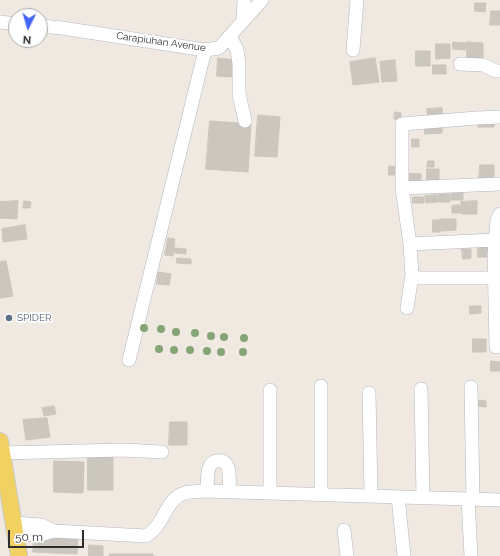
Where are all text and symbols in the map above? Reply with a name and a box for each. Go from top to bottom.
north arrow [8,8,48,48]
street label: Carapiuhan Avenue [115,30,207,54]
text: N [22,33,32,46]
place label: SPIDER [17,312,52,324]
marker: SPIDER [4,313,14,323]
scale bar [10,522,86,548]
text: 50 m [15,530,43,544]

